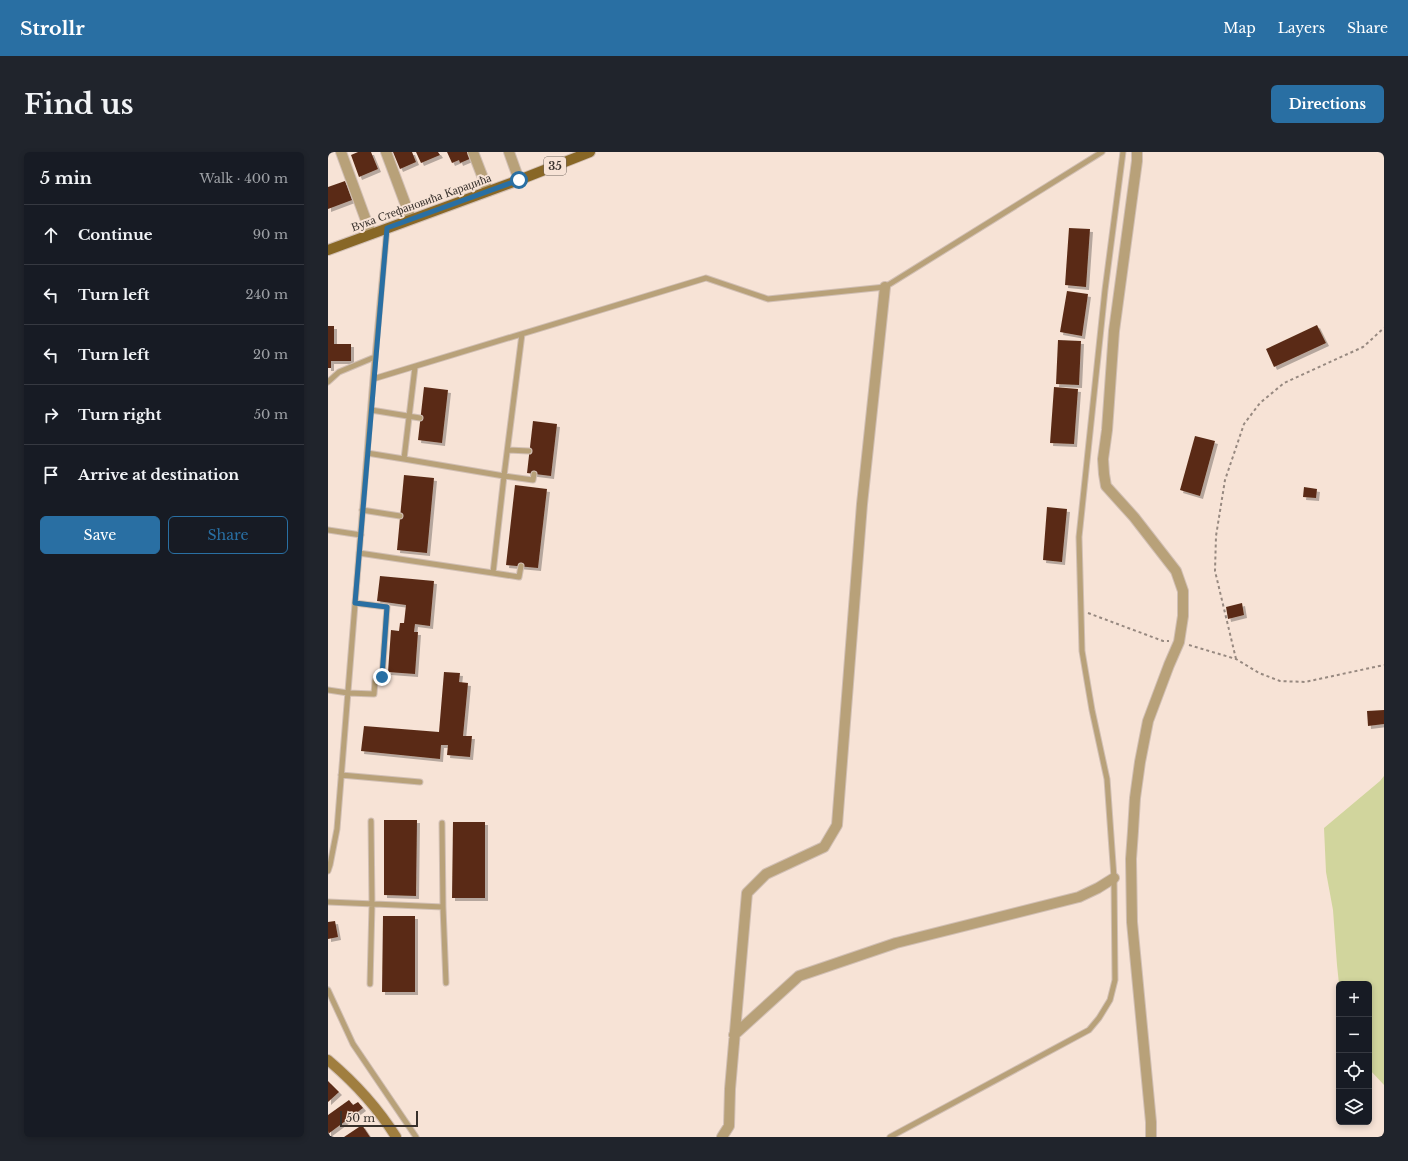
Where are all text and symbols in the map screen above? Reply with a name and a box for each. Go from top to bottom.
text: Strollr [20,17,85,40]
text: Map [1223,19,1256,37]
text: Layers [1278,19,1325,37]
text: Share [1347,19,1388,37]
button: Directions [1271,85,1384,123]
text: Find us [24,87,134,122]
road number: 35 [544,157,566,175]
text: 5 min [40,168,92,189]
street label: Вука Стефановића Караџића [349,169,494,234]
text: Walk · 400 m [200,170,288,187]
route start [510,171,528,189]
icon: ahead [40,224,62,246]
text: Continue [78,225,153,244]
text: 90 m [253,226,288,243]
icon: left [40,284,62,306]
text: Turn left [78,285,149,304]
text: 240 m [245,286,288,303]
icon: left [40,344,62,366]
text: Turn left [78,345,149,364]
text: 20 m [253,346,288,363]
icon: right [40,404,62,426]
text: Turn right [78,405,161,424]
text: 50 m [254,406,288,423]
icon: arrive [40,464,62,486]
text: Arrive at destination [78,465,239,484]
button: Save [40,516,160,554]
button: Share [168,516,288,554]
route end [373,668,391,686]
map controls [1336,981,1372,1125]
button: + [1336,981,1372,1017]
button: − [1336,1017,1372,1053]
button: locate [1336,1053,1372,1089]
button: layers [1336,1089,1372,1125]
scale bar [340,1109,418,1128]
text: 50 m [346,1111,375,1125]

